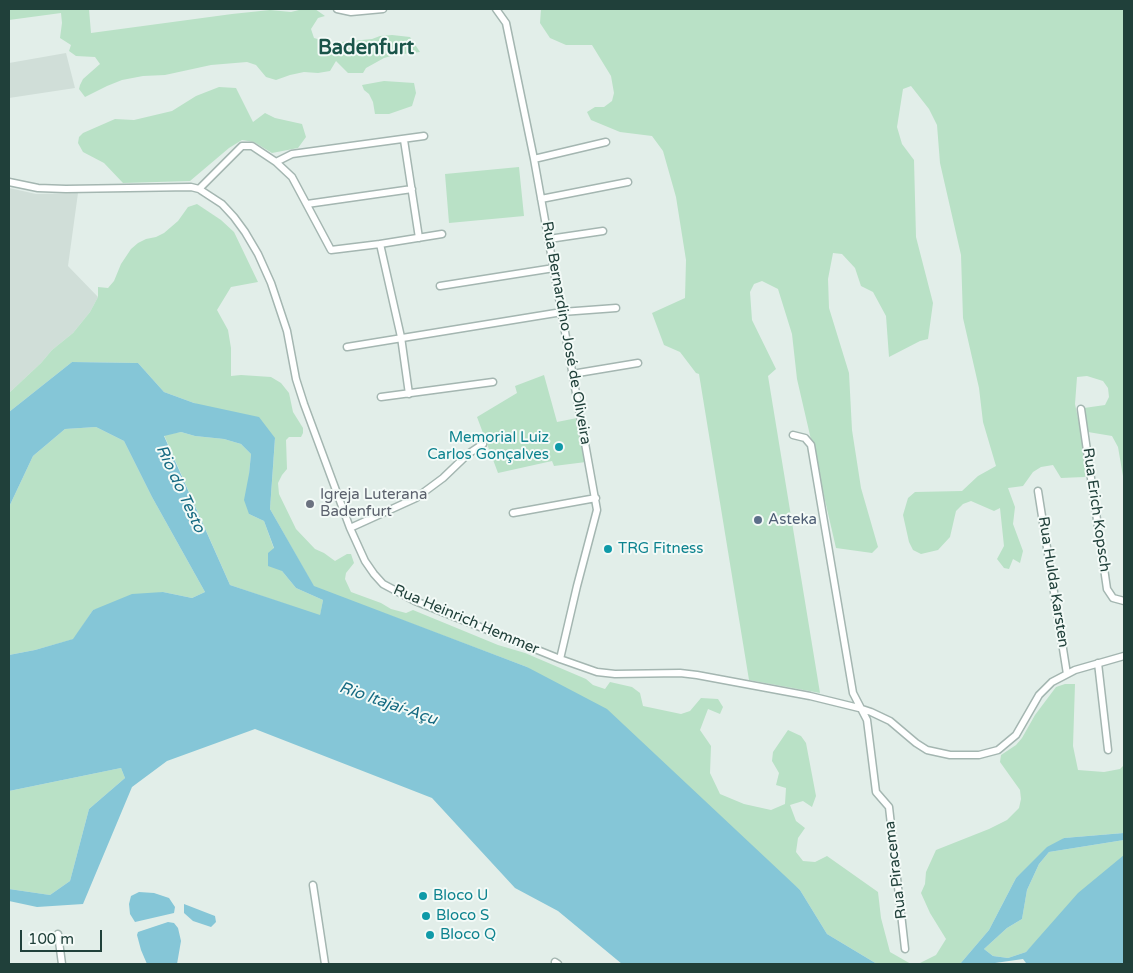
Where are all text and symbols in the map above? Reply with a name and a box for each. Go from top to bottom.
district label: Badenfurt [318,37,414,61]
street label: Rua Bernardino José de Oliveira [537,220,595,446]
place label: Memorial Luiz Carlos Gonçalves [427,429,549,464]
marker: Memorial Luiz Carlos Gonçalves [553,441,565,453]
water label: Rio do Testo [151,442,209,536]
street label: Rua Erich Kopsch [1078,447,1114,573]
place label: Igreja Luterana Badenfurt [320,486,427,521]
marker: Igreja Luterana Badenfurt [304,498,316,510]
place label: Asteka [768,511,817,529]
marker: Asteka [752,514,764,526]
street label: Rua Hulda Karsten [1034,515,1072,649]
place label: TRG Fitness [618,540,704,558]
marker: TRG Fitness [602,543,614,555]
street label: Rua Heinrich Hemmer [390,581,542,659]
water label: Rio Itajaí-Açu [337,678,439,730]
street label: Rua Piracema [881,820,911,920]
place label: Bloco U [433,887,488,905]
marker: Bloco U [417,890,429,902]
place label: Bloco S [436,907,489,925]
marker: Bloco S [420,910,432,922]
scale bar [22,920,105,952]
place label: Bloco Q [440,926,496,944]
marker: Bloco Q [424,929,436,941]
text: 100 m [28,930,74,948]

